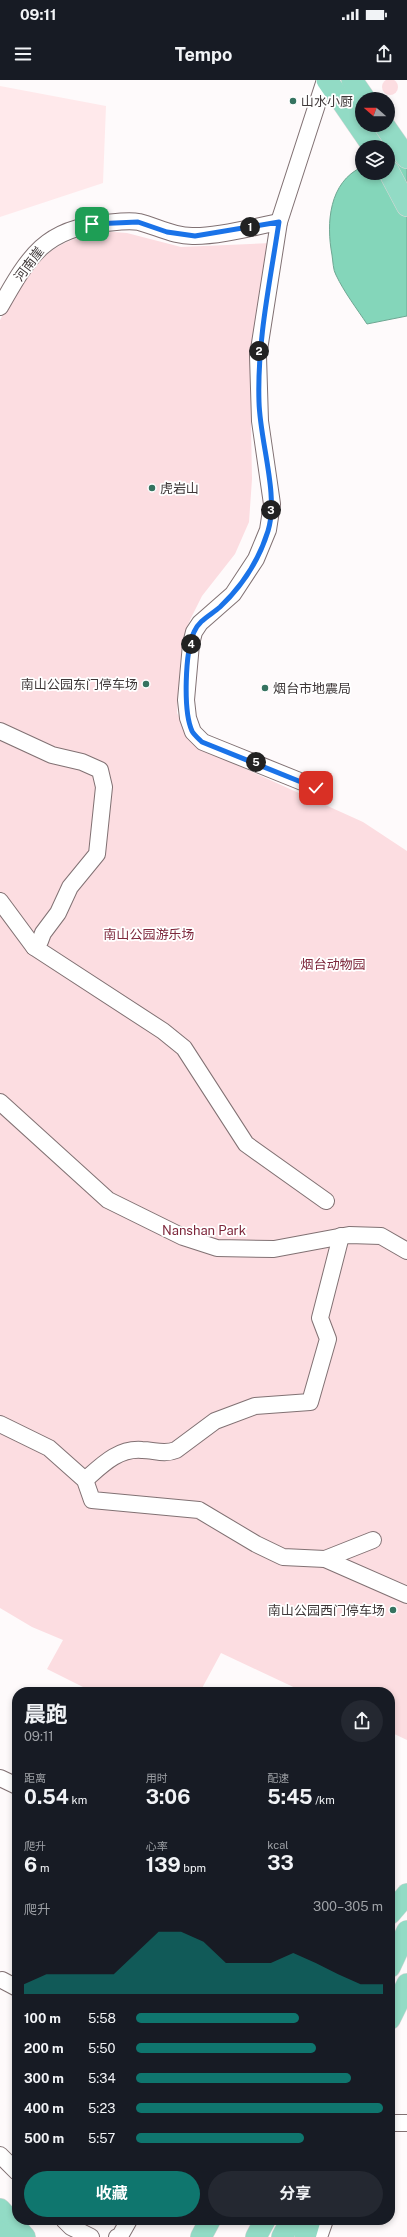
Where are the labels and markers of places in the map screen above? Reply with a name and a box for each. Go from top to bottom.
place label: 山水小厨 [301,94,353,109]
marker: 山水小厨 [288,96,298,106]
pin [75,207,109,241]
pin: 1 [240,217,260,237]
pin: 2 [249,341,269,361]
place label: 虎岩山 [160,481,199,496]
marker: 虎岩山 [147,483,157,493]
pin: 3 [261,500,281,520]
pin: 4 [181,634,201,654]
place label: 南山公园东门停车场 [21,677,138,692]
marker: 南山公园东门停车场 [141,679,151,689]
place label: 烟台市地震局 [273,681,351,696]
marker: 烟台市地震局 [260,683,270,693]
pin: 5 [246,752,266,772]
pin [299,771,333,805]
place label: 南山公园西门停车场 [268,1603,385,1618]
marker: 南山公园西门停车场 [388,1605,398,1615]

